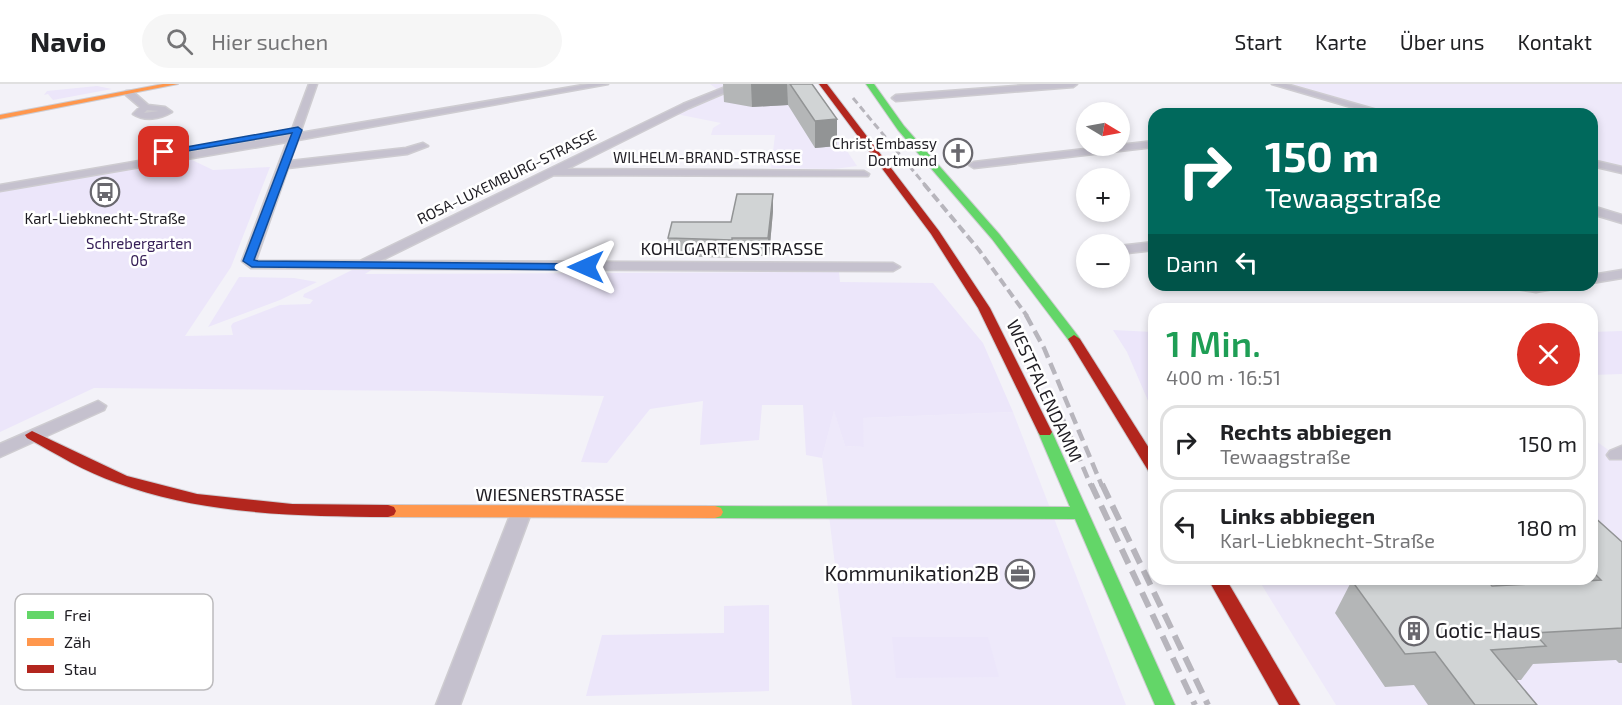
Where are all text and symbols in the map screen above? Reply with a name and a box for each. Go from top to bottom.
search box [142,14,562,68]
text: Navio [30,24,106,58]
icon: search [163,25,196,58]
text: Hier suchen [211,28,328,54]
text: Start [1235,29,1282,54]
text: Karte [1315,29,1367,54]
text: Über uns [1400,29,1485,54]
text: Kontakt [1518,29,1592,54]
north arrow [1076,102,1130,156]
map controls [1076,102,1130,288]
street label: ROSA-LUXEMBURG-STRASSE [414,125,599,227]
pin [138,126,189,177]
text: 150 m [1265,130,1379,180]
icon: right [1166,132,1244,210]
place label: Christ Embassy Dortmund [832,134,937,169]
icon: arrive [147,135,180,168]
church icon: Christ Embassy Dortmund [942,137,974,169]
street label: WILHELM-BRAND-STRASSE [613,148,801,166]
button: + [1076,168,1130,222]
bus stop icon: Karl-Liebknecht-Straße [89,176,121,208]
text: Tewaagstraße [1265,181,1441,213]
place label: Karl-Liebknecht-Straße [24,209,186,227]
park label: Schrebergarten 06 [86,234,192,269]
button: − [1076,234,1130,288]
position arrow [554,235,618,299]
street label: KOHLGARTENSTRASSE [640,237,824,259]
icon: left [1230,246,1263,279]
text: Dann [1166,250,1218,276]
street label: WESTFALENDAMM [1002,316,1087,465]
text: 1 Min. [1166,321,1261,364]
button: close [1517,323,1580,386]
text: 400 m · 16:51 [1166,365,1281,389]
text: Rechts abbiegen [1220,418,1392,444]
icon: right [1169,426,1202,459]
text: 150 m [1519,430,1577,456]
text: Tewaagstraße [1220,444,1351,468]
street label: WIESNERSTRASSE [475,483,625,505]
text: Links abbiegen [1220,502,1375,528]
icon: left [1169,510,1202,543]
text: 180 m [1517,514,1577,540]
text: Karl-Liebknecht-Straße [1220,528,1435,552]
office icon: Kommunikation2B [1004,558,1036,590]
place label: Kommunikation2B [824,560,999,585]
legend [15,594,213,690]
text: Frei [64,605,91,624]
building icon: Gotic-Haus [1398,615,1430,647]
place label: Gotic-Haus [1435,617,1541,642]
text: Zäh [64,632,91,651]
text: Stau [64,659,97,678]

